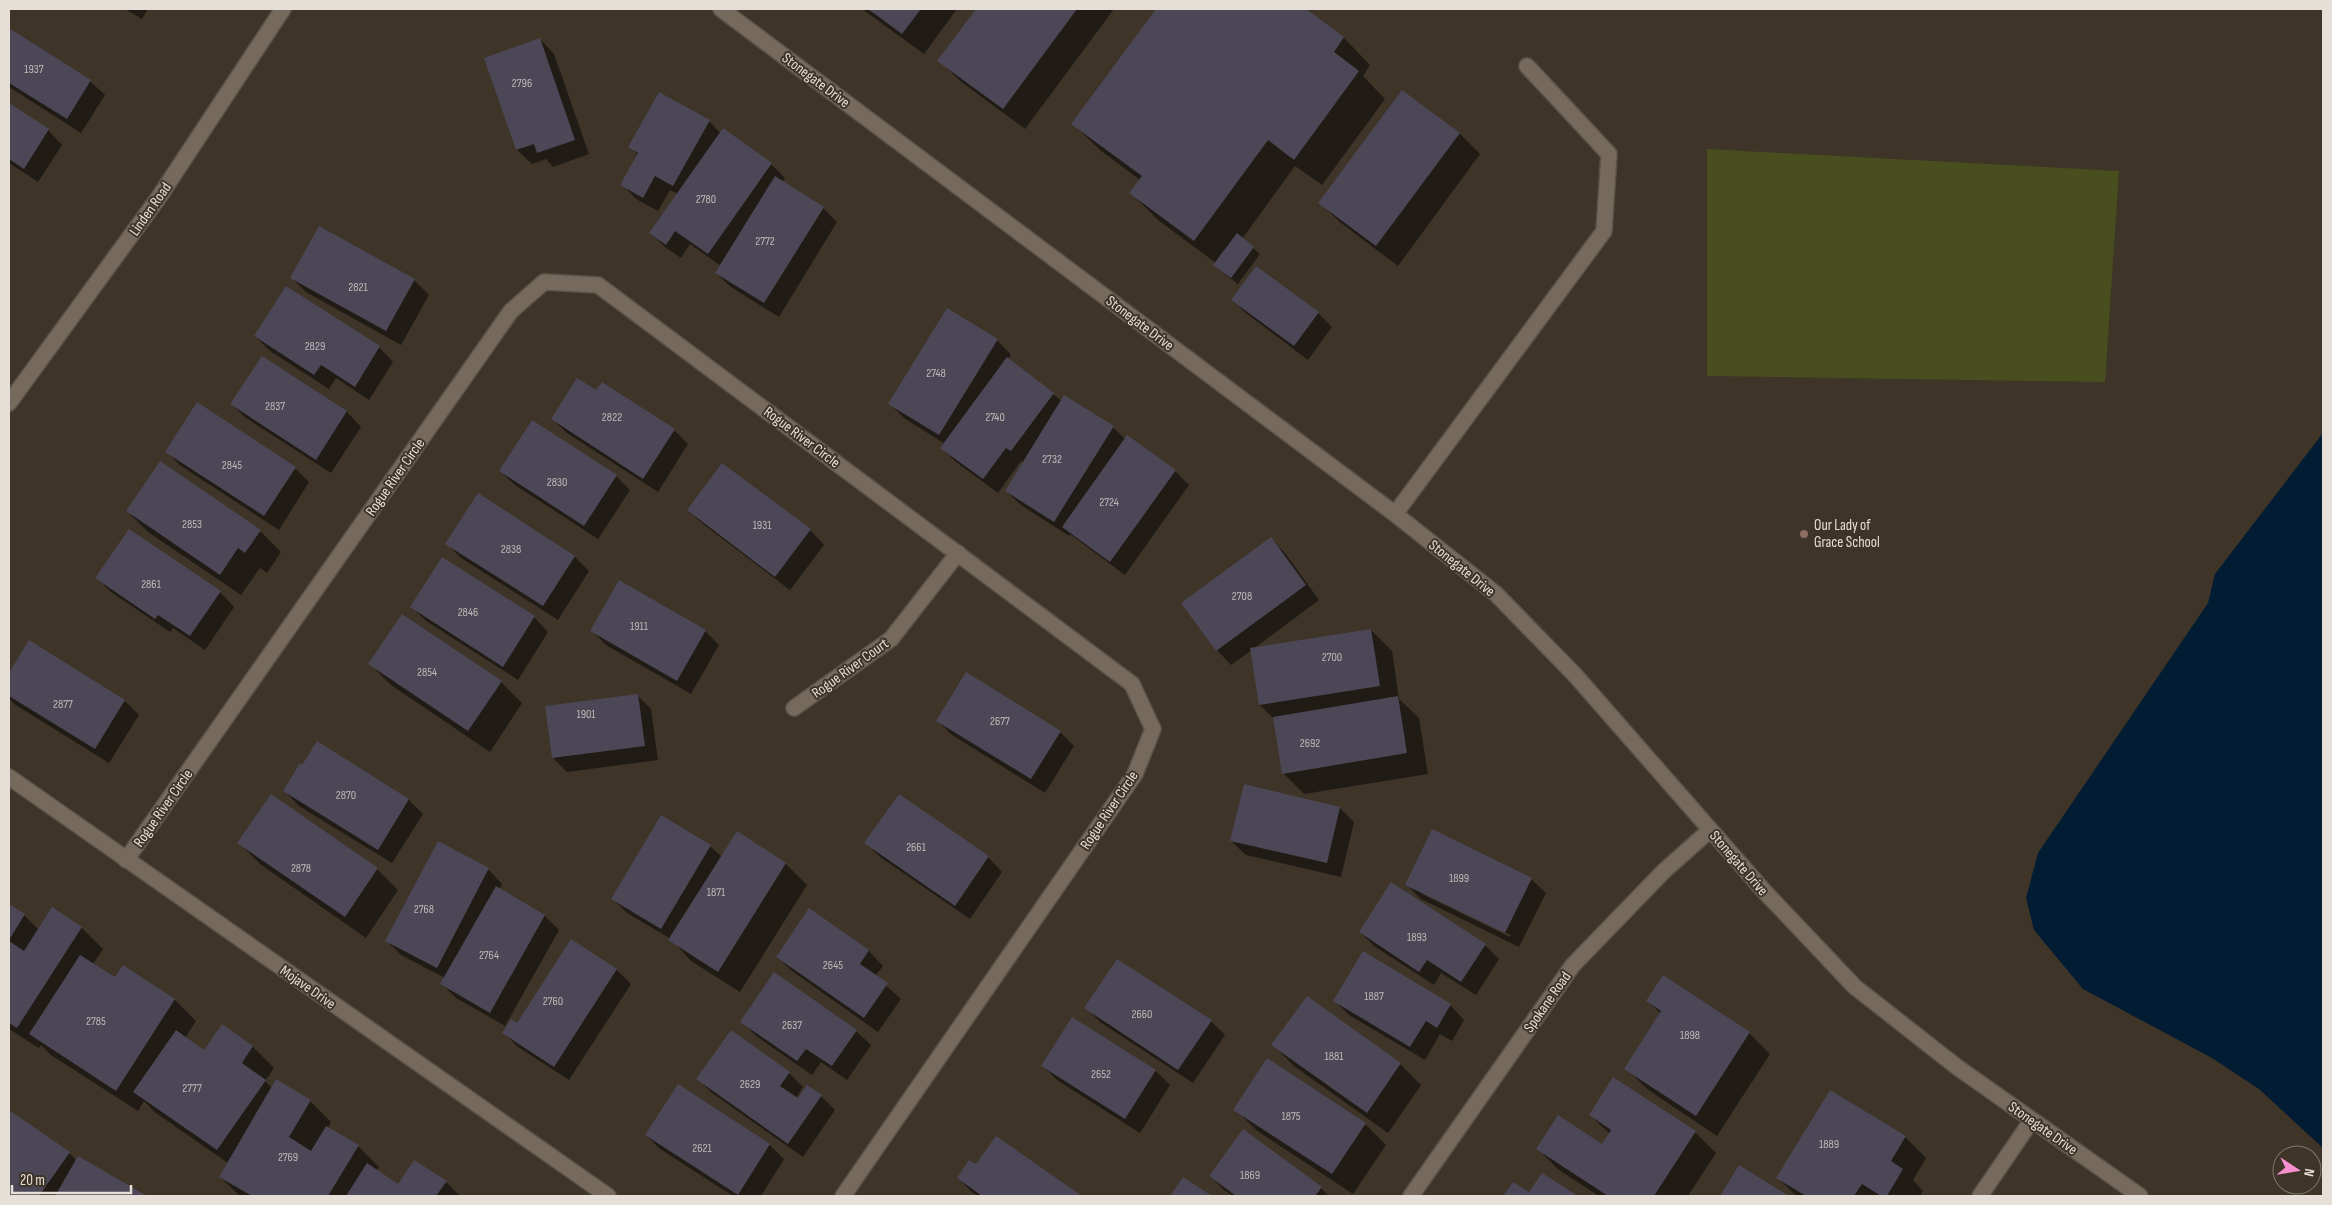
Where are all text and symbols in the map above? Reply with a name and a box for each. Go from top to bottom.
street label: Stonegate Drive [778,49,853,112]
house number: 1937 [24,62,44,77]
house number: 2796 [512,76,532,91]
street label: Linden Road [125,179,176,240]
house number: 2780 [696,192,716,207]
house number: 2772 [755,234,775,249]
house number: 2821 [348,280,369,295]
street label: Stonegate Drive [1102,292,1177,355]
house number: 2829 [305,339,325,354]
house number: 2748 [926,366,946,381]
house number: 2837 [265,399,285,414]
street label: Rogue River Circle [760,403,844,472]
house number: 2822 [602,410,622,425]
house number: 2740 [985,410,1005,425]
street label: Rogue River Circle [362,435,429,520]
house number: 2732 [1042,452,1062,467]
house number: 2845 [222,458,242,473]
house number: 2830 [547,475,567,490]
house number: 2724 [1099,495,1119,510]
place label: Our Lady of Grace School [1814,516,1880,552]
house number: 2853 [182,517,202,532]
house number: 1931 [753,518,772,533]
marker: Our Lady of Grace School [1798,528,1810,540]
street label: Stonegate Drive [1425,536,1499,601]
house number: 2838 [501,542,521,557]
house number: 2861 [141,577,162,592]
house number: 2708 [1232,589,1252,604]
house number: 2846 [458,605,478,620]
house number: 1911 [630,619,649,634]
street label: Rogue River Court [808,634,893,703]
house number: 2700 [1322,650,1342,665]
house number: 2854 [417,665,437,680]
house number: 2877 [53,697,73,712]
house number: 1901 [576,707,596,722]
house number: 2677 [990,714,1010,729]
house number: 2692 [1300,736,1320,751]
street label: Rogue River Circle [130,766,197,851]
street label: Rogue River Circle [1076,767,1143,853]
house number: 2870 [336,788,356,803]
street label: Stonegate Drive [1705,827,1772,900]
house number: 2661 [906,840,927,855]
house number: 2878 [291,861,311,876]
house number: 1899 [1449,871,1469,886]
house number: 1871 [707,885,726,900]
house number: 2768 [414,902,434,917]
house number: 1893 [1407,930,1427,945]
house number: 2764 [479,948,499,963]
house number: 2645 [823,958,843,973]
street label: Mojave Drive [276,961,339,1013]
street label: Spokane Road [1519,968,1575,1036]
house number: 1887 [1364,989,1384,1004]
house number: 2760 [543,994,563,1009]
house number: 2660 [1132,1007,1152,1022]
house number: 2785 [86,1014,106,1029]
house number: 2637 [782,1018,802,1033]
house number: 1898 [1680,1028,1700,1043]
house number: 1881 [1325,1049,1344,1064]
house number: 2652 [1091,1067,1111,1082]
house number: 2629 [740,1077,760,1092]
house number: 2777 [182,1081,202,1096]
street label: Stonegate Drive [2004,1098,2081,1159]
house number: 1875 [1281,1109,1301,1124]
house number: 1889 [1819,1137,1839,1152]
house number: 2621 [692,1141,713,1156]
north arrow [2272,1145,2322,1195]
house number: 2769 [278,1150,298,1165]
scale bar [12,1162,131,1194]
text: N [2300,1167,2318,1178]
house number: 1869 [1240,1168,1260,1183]
text: 20 m [20,1171,45,1190]

